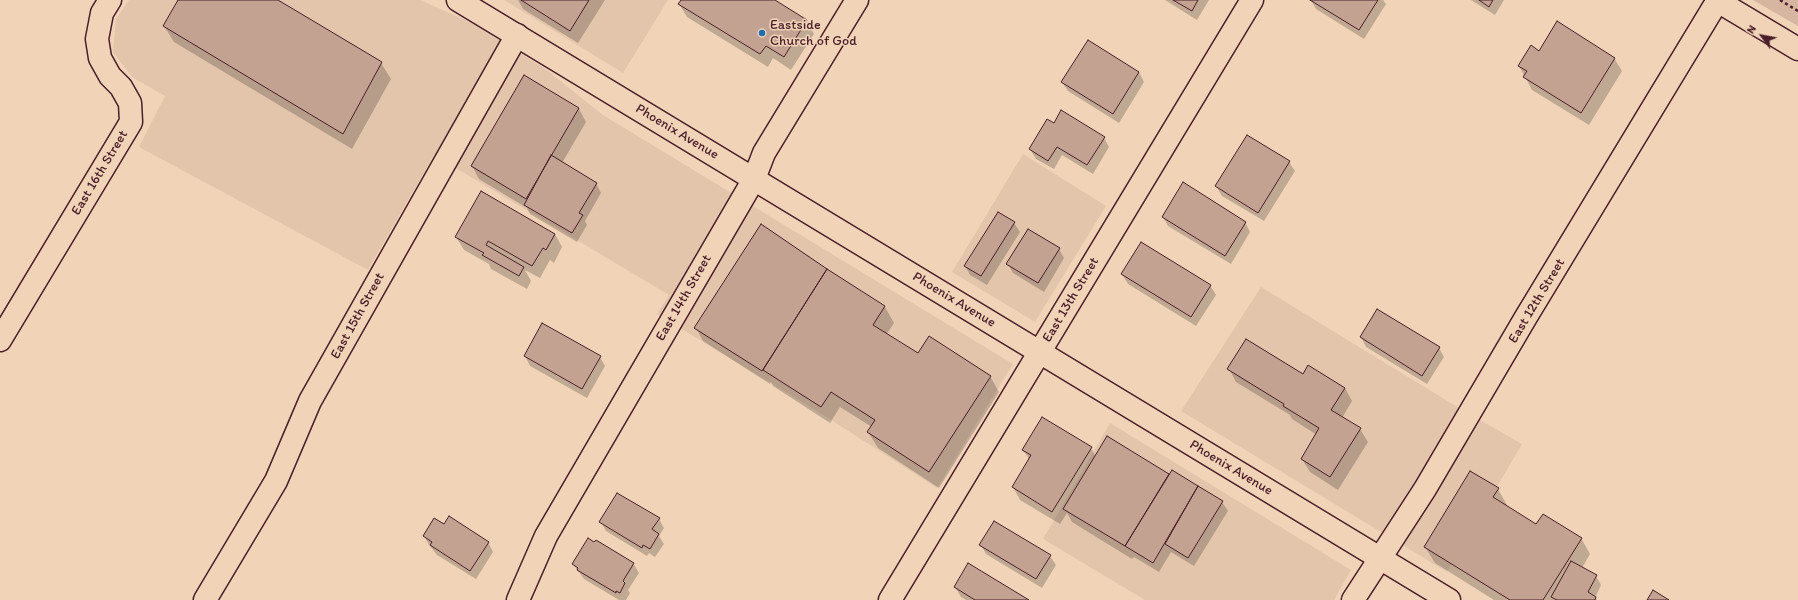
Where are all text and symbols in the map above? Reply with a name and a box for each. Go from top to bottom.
north arrow [1742,16,1782,56]
place label: Eastside Church of God [770,17,857,50]
text: N [1744,23,1759,36]
marker: Eastside Church of God [757,28,767,38]
street label: Phoenix Avenue [632,101,722,163]
street label: East 16th Street [68,127,132,219]
street label: East 14th Street [652,252,716,344]
street label: East 13th Street [1039,254,1103,346]
street label: East 12th Street [1505,256,1569,346]
street label: Phoenix Avenue [909,269,999,331]
street label: East 15th Street [327,270,389,362]
street label: Phoenix Avenue [1186,437,1276,499]

